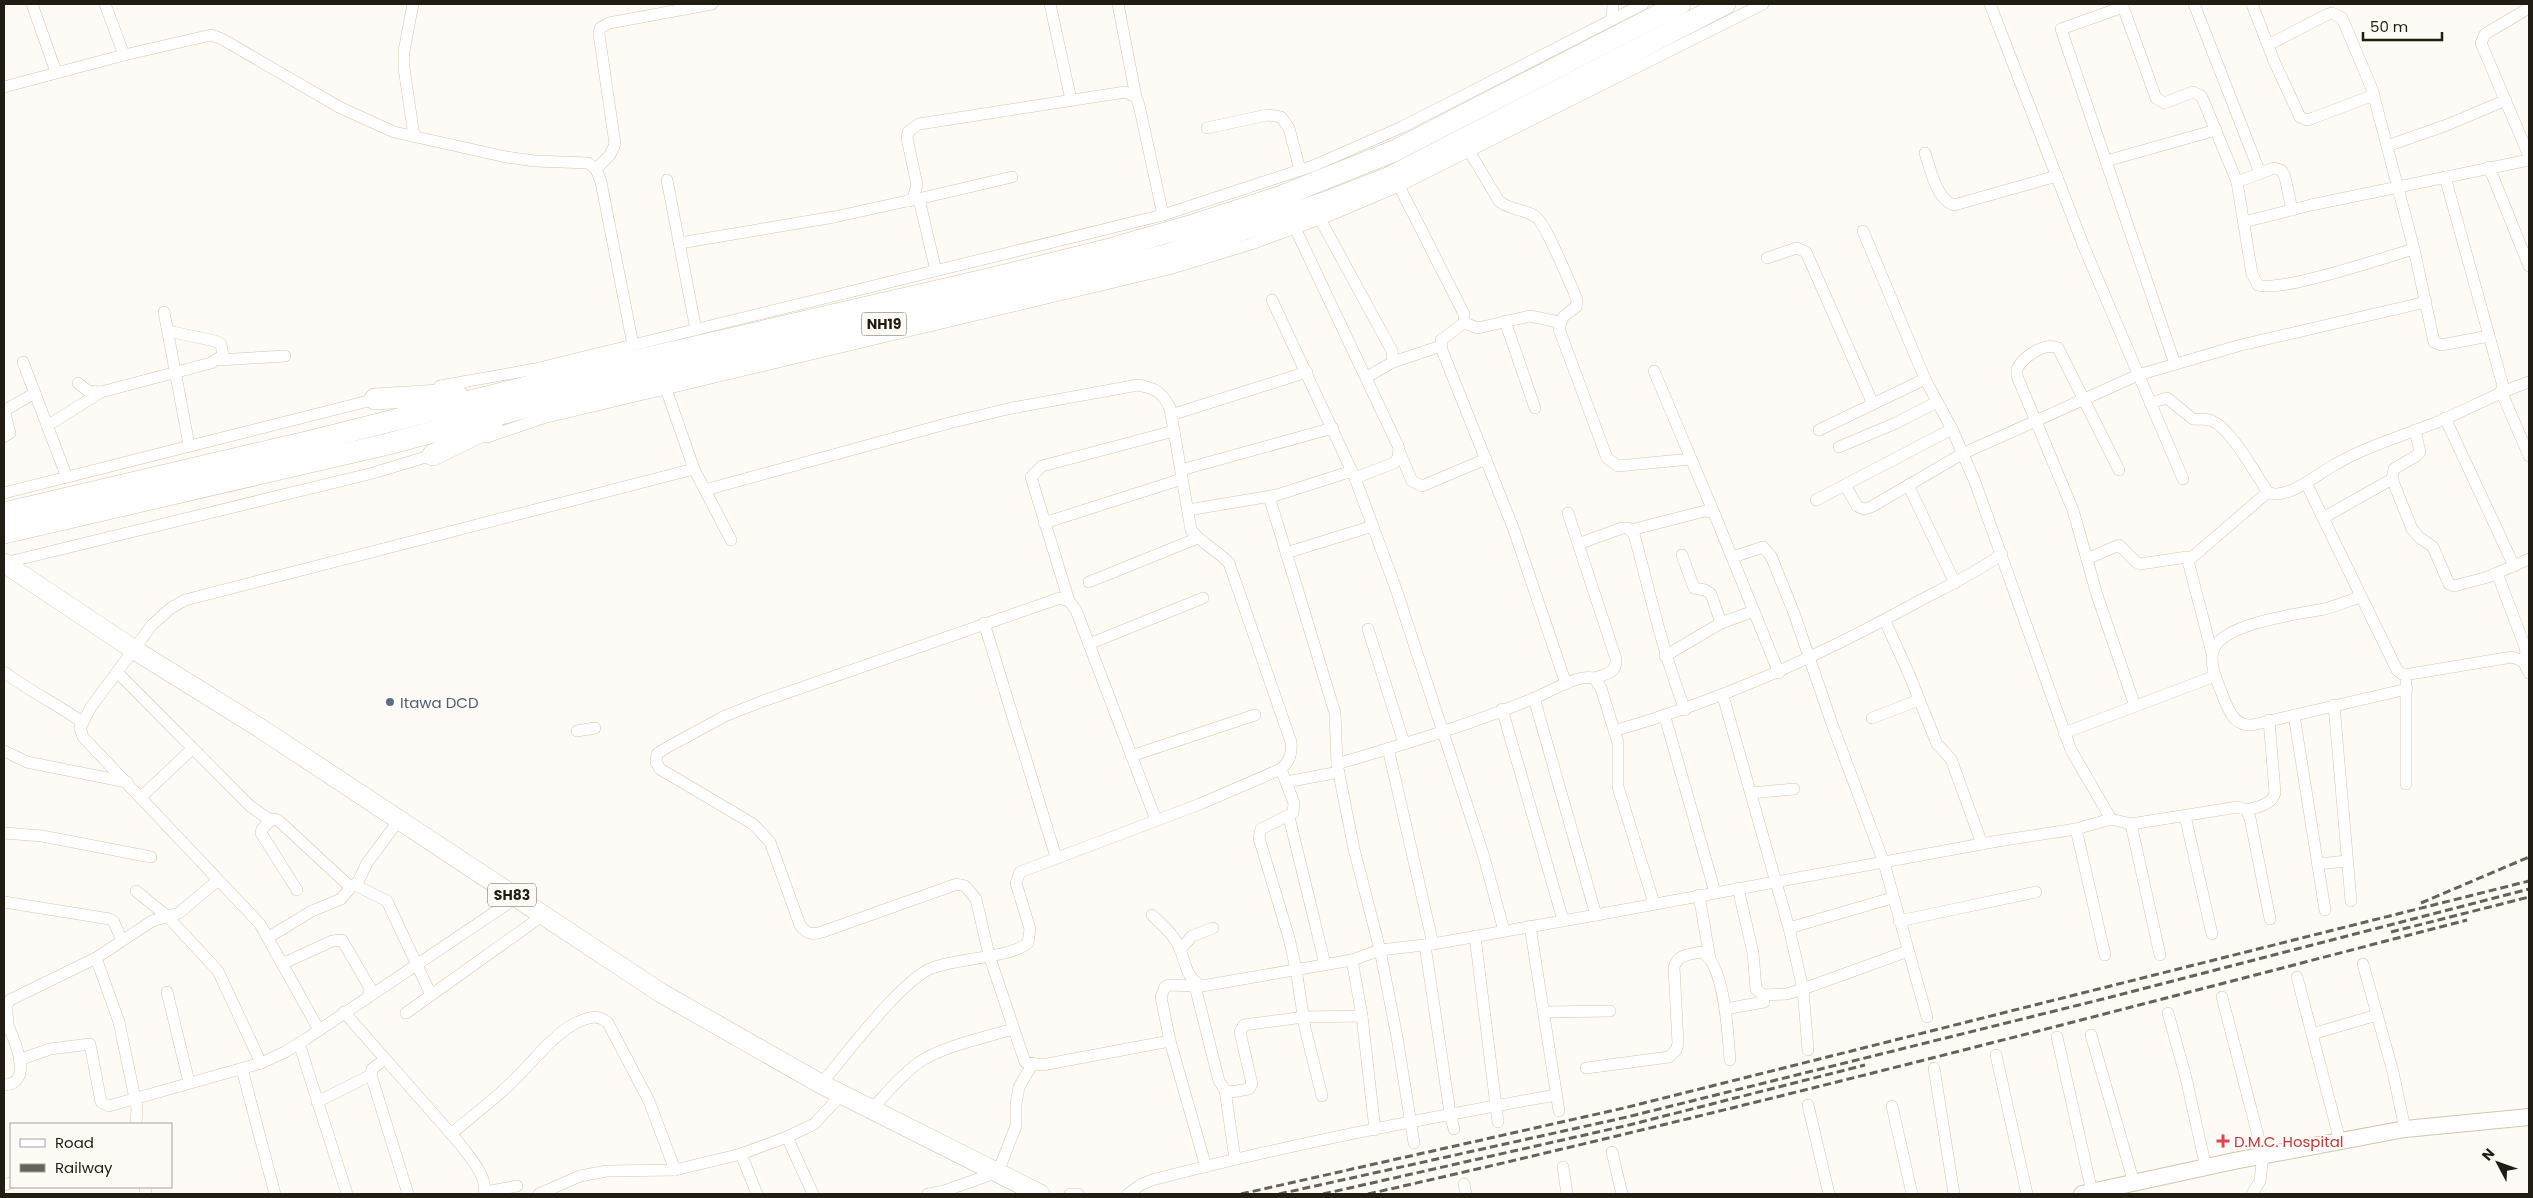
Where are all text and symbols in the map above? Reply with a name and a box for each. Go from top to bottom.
scale bar [2363,10,2442,42]
text: 50 m [2370,16,2408,37]
road number: NH19 [862,312,906,336]
place label: Itawa DCD [400,692,479,713]
marker: Itawa DCD [384,696,396,708]
road number: SH83 [488,884,536,906]
legend [10,1123,172,1188]
place label: D.M.C. Hospital [2234,1131,2344,1152]
text: Road [55,1132,94,1153]
marker: D.M.C. Hospital [2216,1134,2230,1148]
north arrow [2473,1138,2523,1188]
text: N [2477,1144,2499,1165]
text: Railway [55,1157,113,1178]

